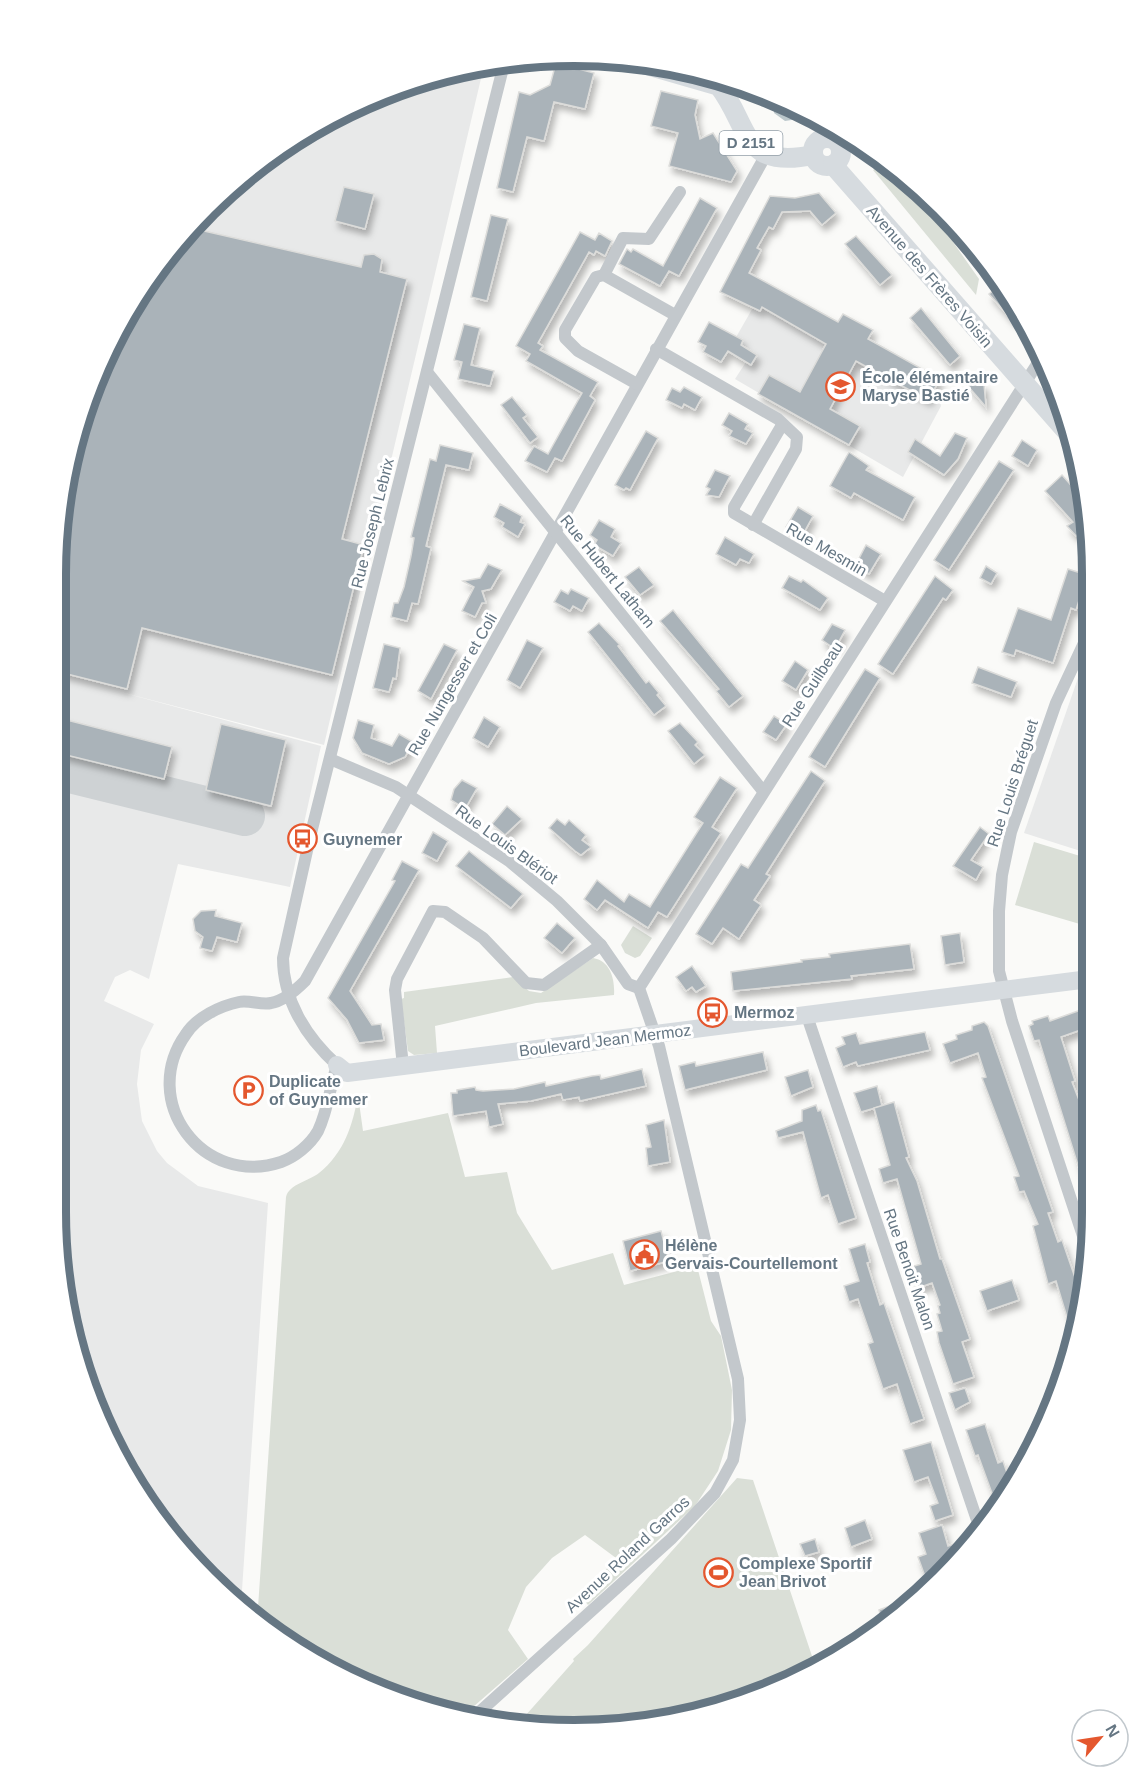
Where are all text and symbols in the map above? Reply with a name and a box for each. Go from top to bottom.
road number: D 2151 [720,131,783,155]
street label: Avenue des Frères Voisin [863,202,996,351]
place label: École élémentaire Maryse Bastié [862,368,998,404]
school or university icon: École élémentaire Maryse Bastié [825,370,857,402]
street label: Rue Joseph Lebrix [348,456,397,590]
street label: Rue Hubert Latham [557,512,658,631]
street label: Rue Mesmin [784,520,870,579]
street label: Rue Nungesser et Coli [405,610,500,758]
street label: Rue Guilbeau [779,639,846,730]
street label: Rue Louis Bréguet [984,717,1041,849]
street label: Rue Louis Blériot [452,802,561,887]
bus stop icon: Guynemer [286,823,318,855]
place label: Guynemer [323,831,402,848]
bus stop icon: Mermoz [697,996,729,1028]
place label: Mermoz [734,1004,794,1021]
street label: Boulevard Jean Mermoz [518,1021,692,1060]
place label: Duplicate of Guynemer [269,1073,368,1108]
parking icon: Duplicate of Guynemer [232,1074,264,1106]
street label: Rue Benoit Malon [881,1206,938,1332]
place label: Hélène Gervais-Courtellemont [665,1237,838,1272]
public building icon: Hélène Gervais-Courtellemont [628,1238,660,1270]
street label: Avenue Roland Garros [562,1493,693,1616]
place label: Complexe Sportif Jean Brivot [739,1555,872,1590]
sports icon: Complexe Sportif Jean Brivot [702,1556,734,1588]
north arrow [1070,1708,1130,1768]
text: N [1102,1722,1123,1740]

